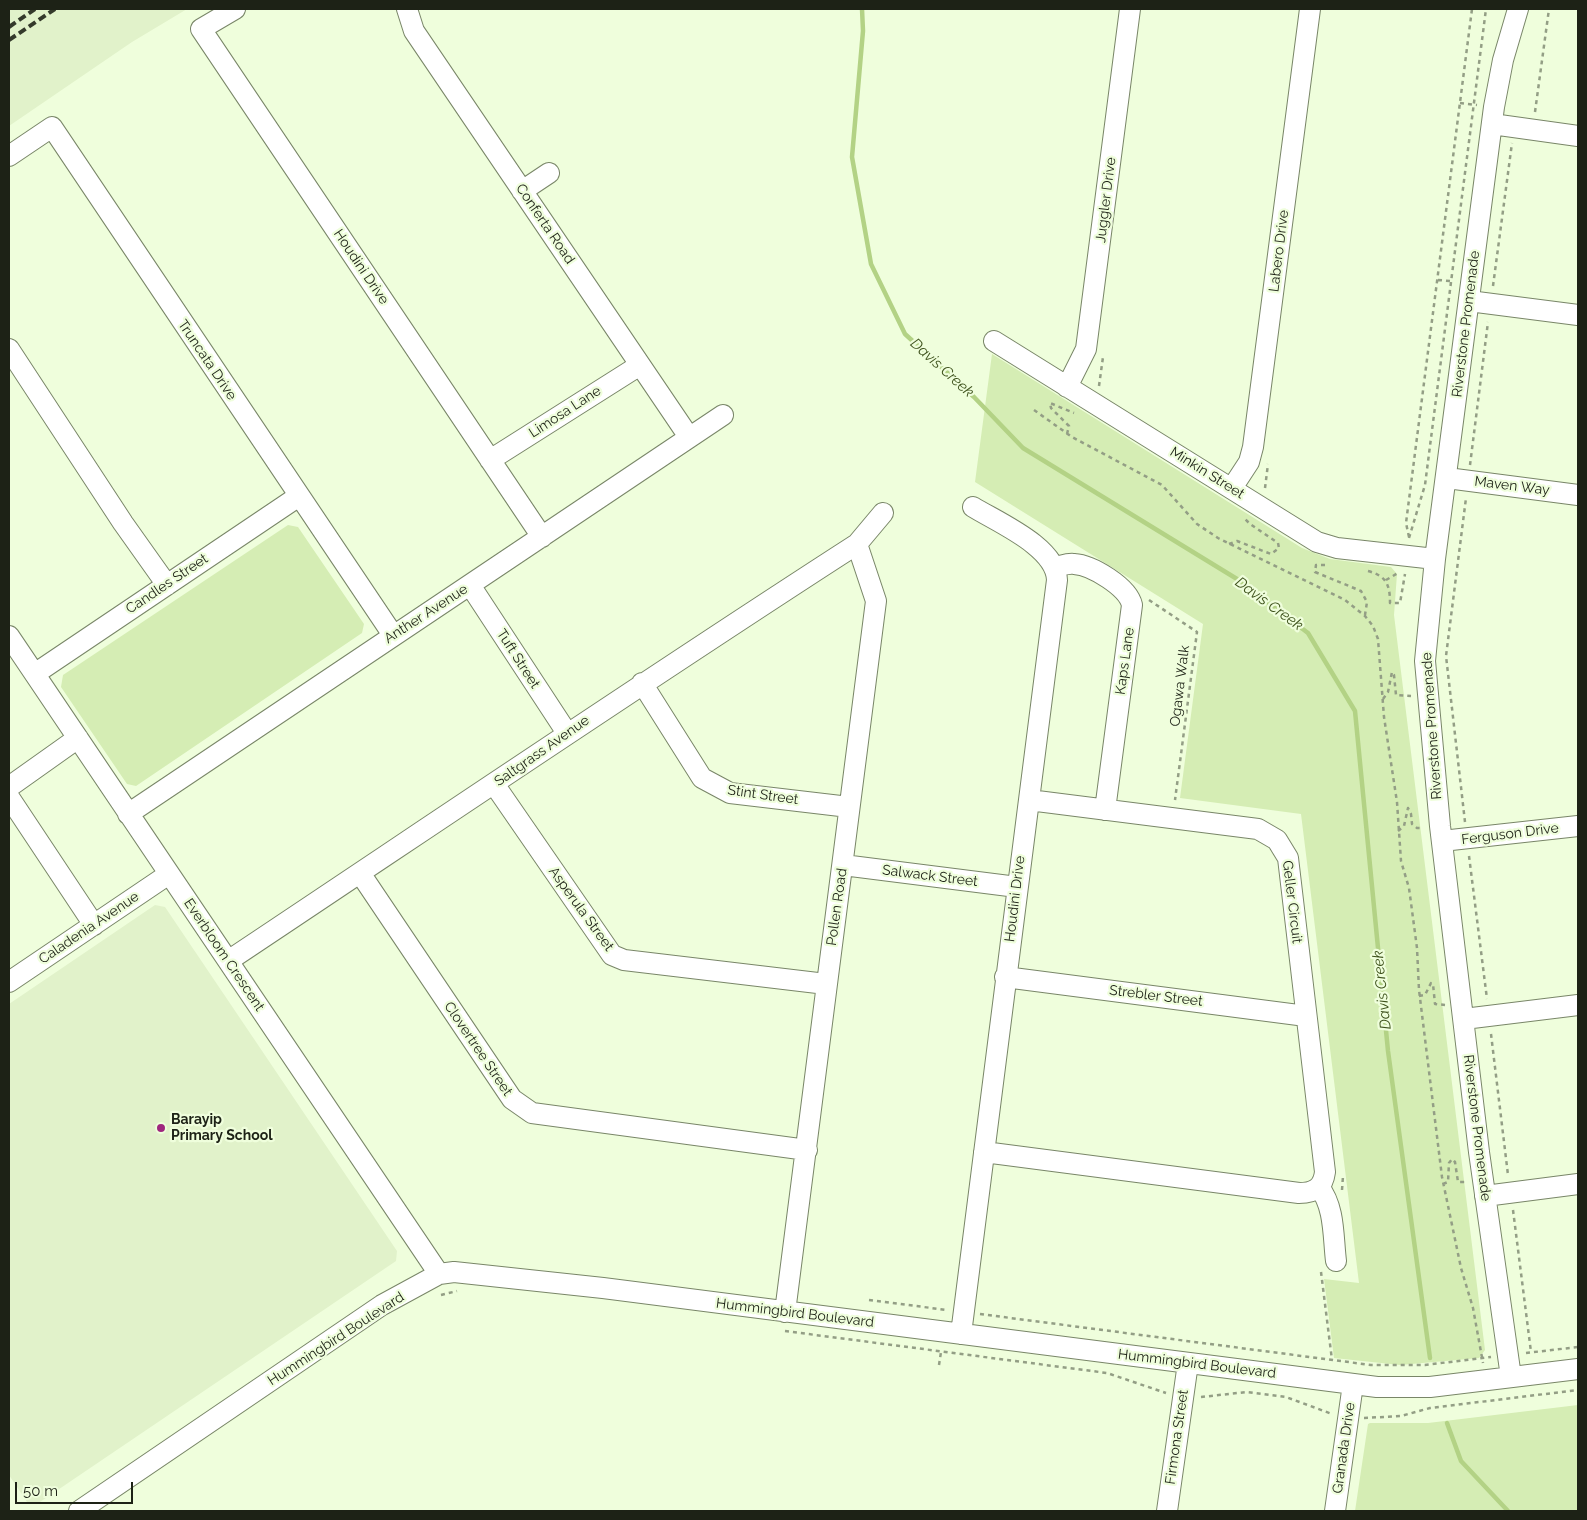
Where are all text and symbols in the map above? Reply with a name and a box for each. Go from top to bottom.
street label: Juggler Drive [1092,156,1120,244]
street label: Conferta Road [512,181,578,267]
street label: Labero Drive [1266,209,1292,293]
street label: Houdini Drive [330,226,392,308]
street label: Riverstone Promenade [1449,250,1483,398]
street label: Truncata Drive [174,317,240,403]
water label: Davis Creek [906,335,978,401]
street label: Limosa Lane [526,382,604,442]
street label: Minkin Street [1167,443,1247,503]
street label: Maven Way [1473,473,1551,499]
street label: Candles Street [123,550,211,618]
water label: Davis Creek [1232,573,1306,635]
street label: Anther Avenue [381,581,471,647]
street label: Tuft Street [493,626,543,692]
street label: Kaps Lane [1112,626,1138,696]
street label: Ogawa Walk [1167,644,1193,728]
street label: Riverstone Promenade [1418,652,1446,800]
street label: Saltgrass Avenue [491,712,593,790]
street label: Stint Street [727,782,799,808]
street label: Ferguson Drive [1460,820,1560,848]
street label: Houdini Drive [1001,855,1029,943]
street label: Geller Circuit [1279,859,1305,945]
street label: Salwack Street [881,862,979,890]
street label: Asperula Street [545,864,617,954]
street label: Pollen Road [823,867,851,947]
street label: Caladenia Avenue [36,888,142,968]
street label: Everbloom Crescent [180,896,268,1014]
water label: Davis Creek [1369,950,1395,1030]
street label: Strebler Street [1108,982,1204,1010]
street label: Clovertree Street [440,999,516,1099]
street label: Riverstone Promenade [1460,1054,1494,1202]
place label: Barayip Primary School [171,1112,273,1144]
marker: Barayip Primary School [155,1122,167,1134]
street label: Hummingbird Boulevard [265,1289,407,1389]
street label: Hummingbird Boulevard [715,1295,875,1331]
street label: Hummingbird Boulevard [1117,1346,1277,1382]
street label: Firmona Street [1162,1389,1192,1485]
street label: Granada Drive [1329,1401,1359,1495]
scale bar [18,1472,135,1504]
text: 50 m [23,1482,58,1500]

